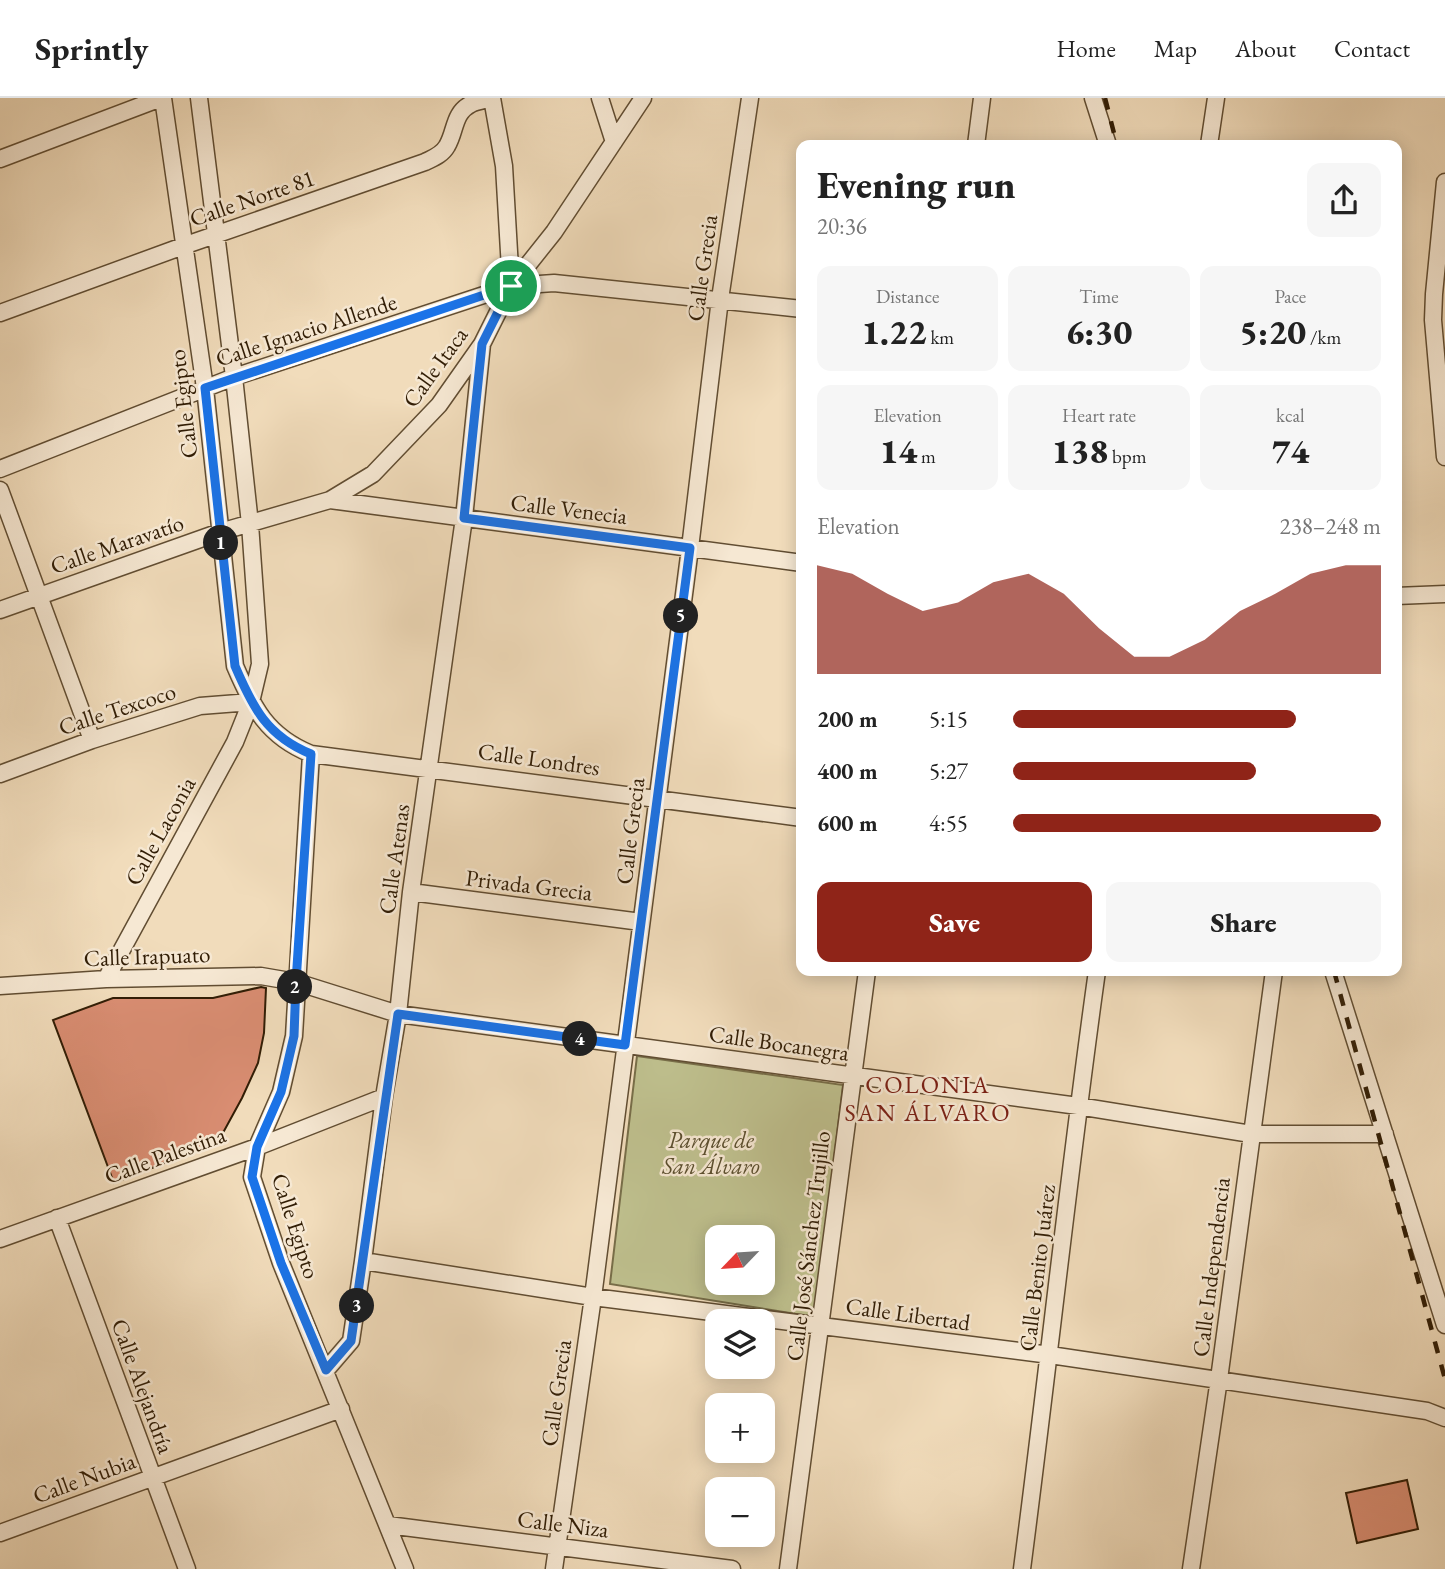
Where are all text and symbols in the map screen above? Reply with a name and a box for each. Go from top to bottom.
text: Sprintly [35,27,148,70]
text: Home [1056,33,1116,64]
text: Map [1154,33,1197,64]
text: About [1235,33,1296,64]
text: Contact [1334,33,1410,64]
text: Evening run [817,160,1015,209]
street label: Calle Norte 81 [186,163,318,233]
button: share [1307,163,1381,237]
text: 20:36 [817,211,867,241]
street label: Calle Grecia [680,212,724,323]
pin [481,256,541,316]
icon: arrive [492,267,530,305]
text: Distance [876,284,939,309]
text: Time [1079,284,1119,309]
text: Pace [1274,284,1306,309]
street label: Calle Ignacio Allende [212,287,400,373]
text: 1.22 [861,309,927,354]
text: 6:30 [1066,309,1132,354]
text: 5:20 [1239,309,1306,354]
street label: Calle Itaca [396,320,475,413]
text: km [927,325,954,350]
text: /km [1306,325,1341,350]
street label: Calle Egipto [161,348,205,460]
text: Elevation [873,403,942,428]
text: Heart rate [1062,403,1136,428]
text: kcal [1276,403,1305,428]
text: 14 [879,428,917,473]
text: 138 [1052,428,1108,473]
text: 74 [1271,428,1309,473]
text: m [917,444,936,469]
text: bpm [1108,444,1146,469]
street label: Calle Venecia [509,487,630,531]
street label: Calle Maravatío [46,507,188,581]
text: Elevation [817,511,900,541]
text: 238–248 m [1280,511,1381,541]
pin: 1 [204,526,238,560]
text: 1 [215,530,226,555]
pin: 5 [664,598,698,634]
text: 5 [675,603,686,628]
street label: Calle Texcoco [55,676,179,742]
text: 200 m [817,704,878,734]
text: 5:15 [929,704,968,734]
street label: Calle Londres [476,736,602,782]
text: 400 m [817,756,878,786]
text: 5:27 [929,756,968,786]
street label: Calle Laconia [118,771,203,891]
street label: Calle Grecia [609,775,652,886]
street label: Calle Atenas [371,802,417,916]
text: 600 m [817,808,878,838]
text: 4:55 [929,808,968,838]
street label: Privada Grecia [464,862,595,908]
button: Save [817,882,1092,962]
button: Share [1106,882,1381,962]
street label: Calle Irapuato [83,939,211,973]
pin: 2 [278,970,312,1004]
text: 2 [289,974,300,999]
street label: Calle Bocanegra [707,1018,852,1068]
pin: 4 [562,1021,598,1056]
text: 4 [574,1026,585,1051]
district label: COLONIA SAN ÁLVARO [844,1069,1012,1128]
street label: Calle Palestina [100,1119,231,1191]
park label: Parque de San Álvaro [661,1125,760,1181]
street label: Calle José Sánchez Trujillo [779,1129,837,1363]
street label: Calle Egipto [265,1169,327,1283]
street label: Calle Independencia [1185,1175,1237,1358]
street label: Calle Benito Juárez [1012,1182,1062,1353]
north arrow [705,1225,775,1295]
map controls [705,1225,775,1547]
pin: 3 [340,1288,374,1324]
street label: Calle Libertad [844,1290,973,1338]
text: 3 [351,1293,362,1318]
button: layers [705,1309,775,1379]
street label: Calle Alejandría [105,1315,182,1458]
street label: Calle Grecia [534,1337,578,1448]
button: + [705,1393,775,1463]
street label: Calle Nubia [29,1445,140,1510]
button: − [705,1477,775,1547]
street label: Calle Niza [516,1504,611,1545]

